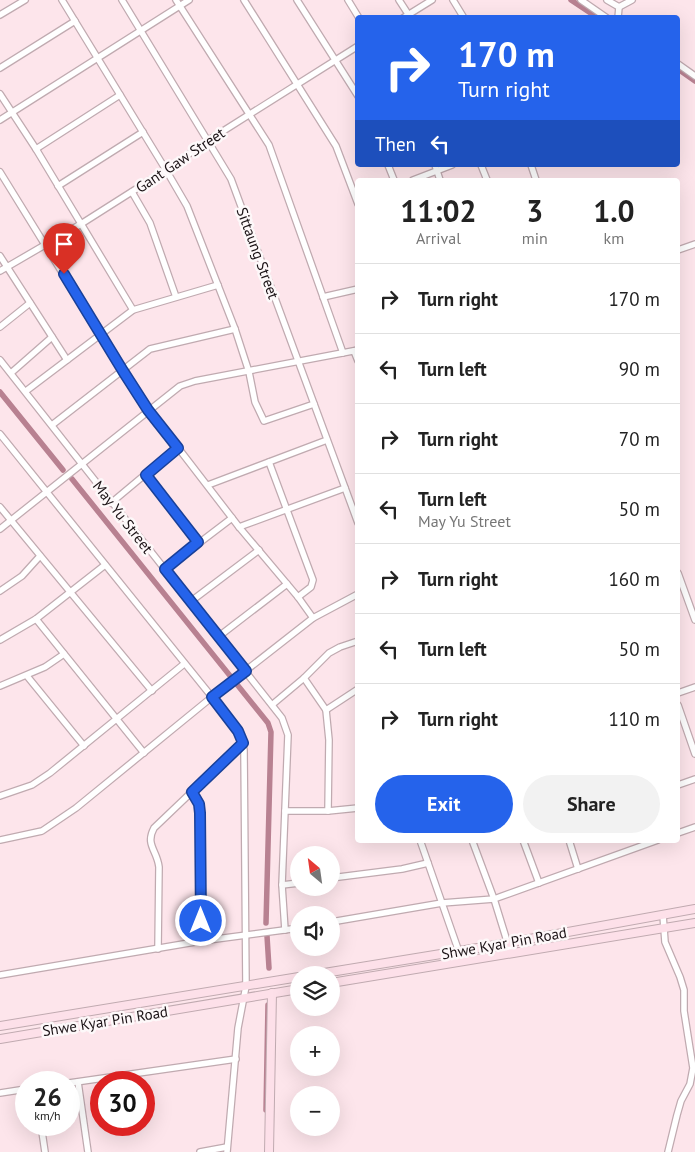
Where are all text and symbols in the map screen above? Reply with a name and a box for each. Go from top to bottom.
text: 170 m [458,31,555,77]
icon: right [375,35,440,100]
text: Turn right [458,75,550,103]
street label: Gant Gaw Street [132,123,228,197]
icon: left [426,130,454,158]
text: Then [375,132,416,156]
text: 11:02 [400,191,476,230]
text: 3 [526,191,543,230]
text: 1.0 [593,191,635,230]
street label: Sittaung Street [233,205,283,301]
pin [43,223,85,274]
text: Arrival [416,228,461,248]
text: min [522,228,548,248]
text: km [604,228,624,248]
icon: arrive [50,230,78,258]
icon: right [375,285,403,313]
text: Turn right [418,287,498,311]
text: 170 m [608,287,660,311]
icon: left [375,355,403,383]
text: Turn left [418,357,487,381]
text: 90 m [619,357,660,381]
icon: right [375,425,403,453]
text: Turn right [418,427,498,451]
text: 70 m [619,427,660,451]
street label: May Yu Street [89,477,157,557]
text: Turn left [418,487,487,511]
icon: left [375,495,403,523]
text: 50 m [619,497,660,521]
text: May Yu Street [418,511,511,531]
icon: right [375,565,403,593]
text: Turn right [418,567,498,591]
text: 160 m [608,567,660,591]
icon: left [375,635,403,663]
text: Turn left [418,637,487,661]
text: 50 m [619,637,660,661]
icon: right [375,705,403,733]
text: Turn right [418,707,498,731]
text: 110 m [608,707,660,731]
button: Exit [375,775,513,833]
button: Share [523,775,660,833]
north arrow [290,846,340,896]
map controls [290,846,340,1136]
position arrow [174,894,226,946]
button: sound [290,906,340,956]
street label: Shwe Kyar Pin Road [440,923,568,963]
button: layers [290,966,340,1016]
street label: Shwe Kyar Pin Road [41,1002,169,1040]
button: + [290,1026,340,1076]
speed limit sign: 30 [90,1071,155,1136]
text: 26 [33,1081,62,1113]
button: − [290,1086,340,1136]
text: km/h [34,1108,61,1123]

